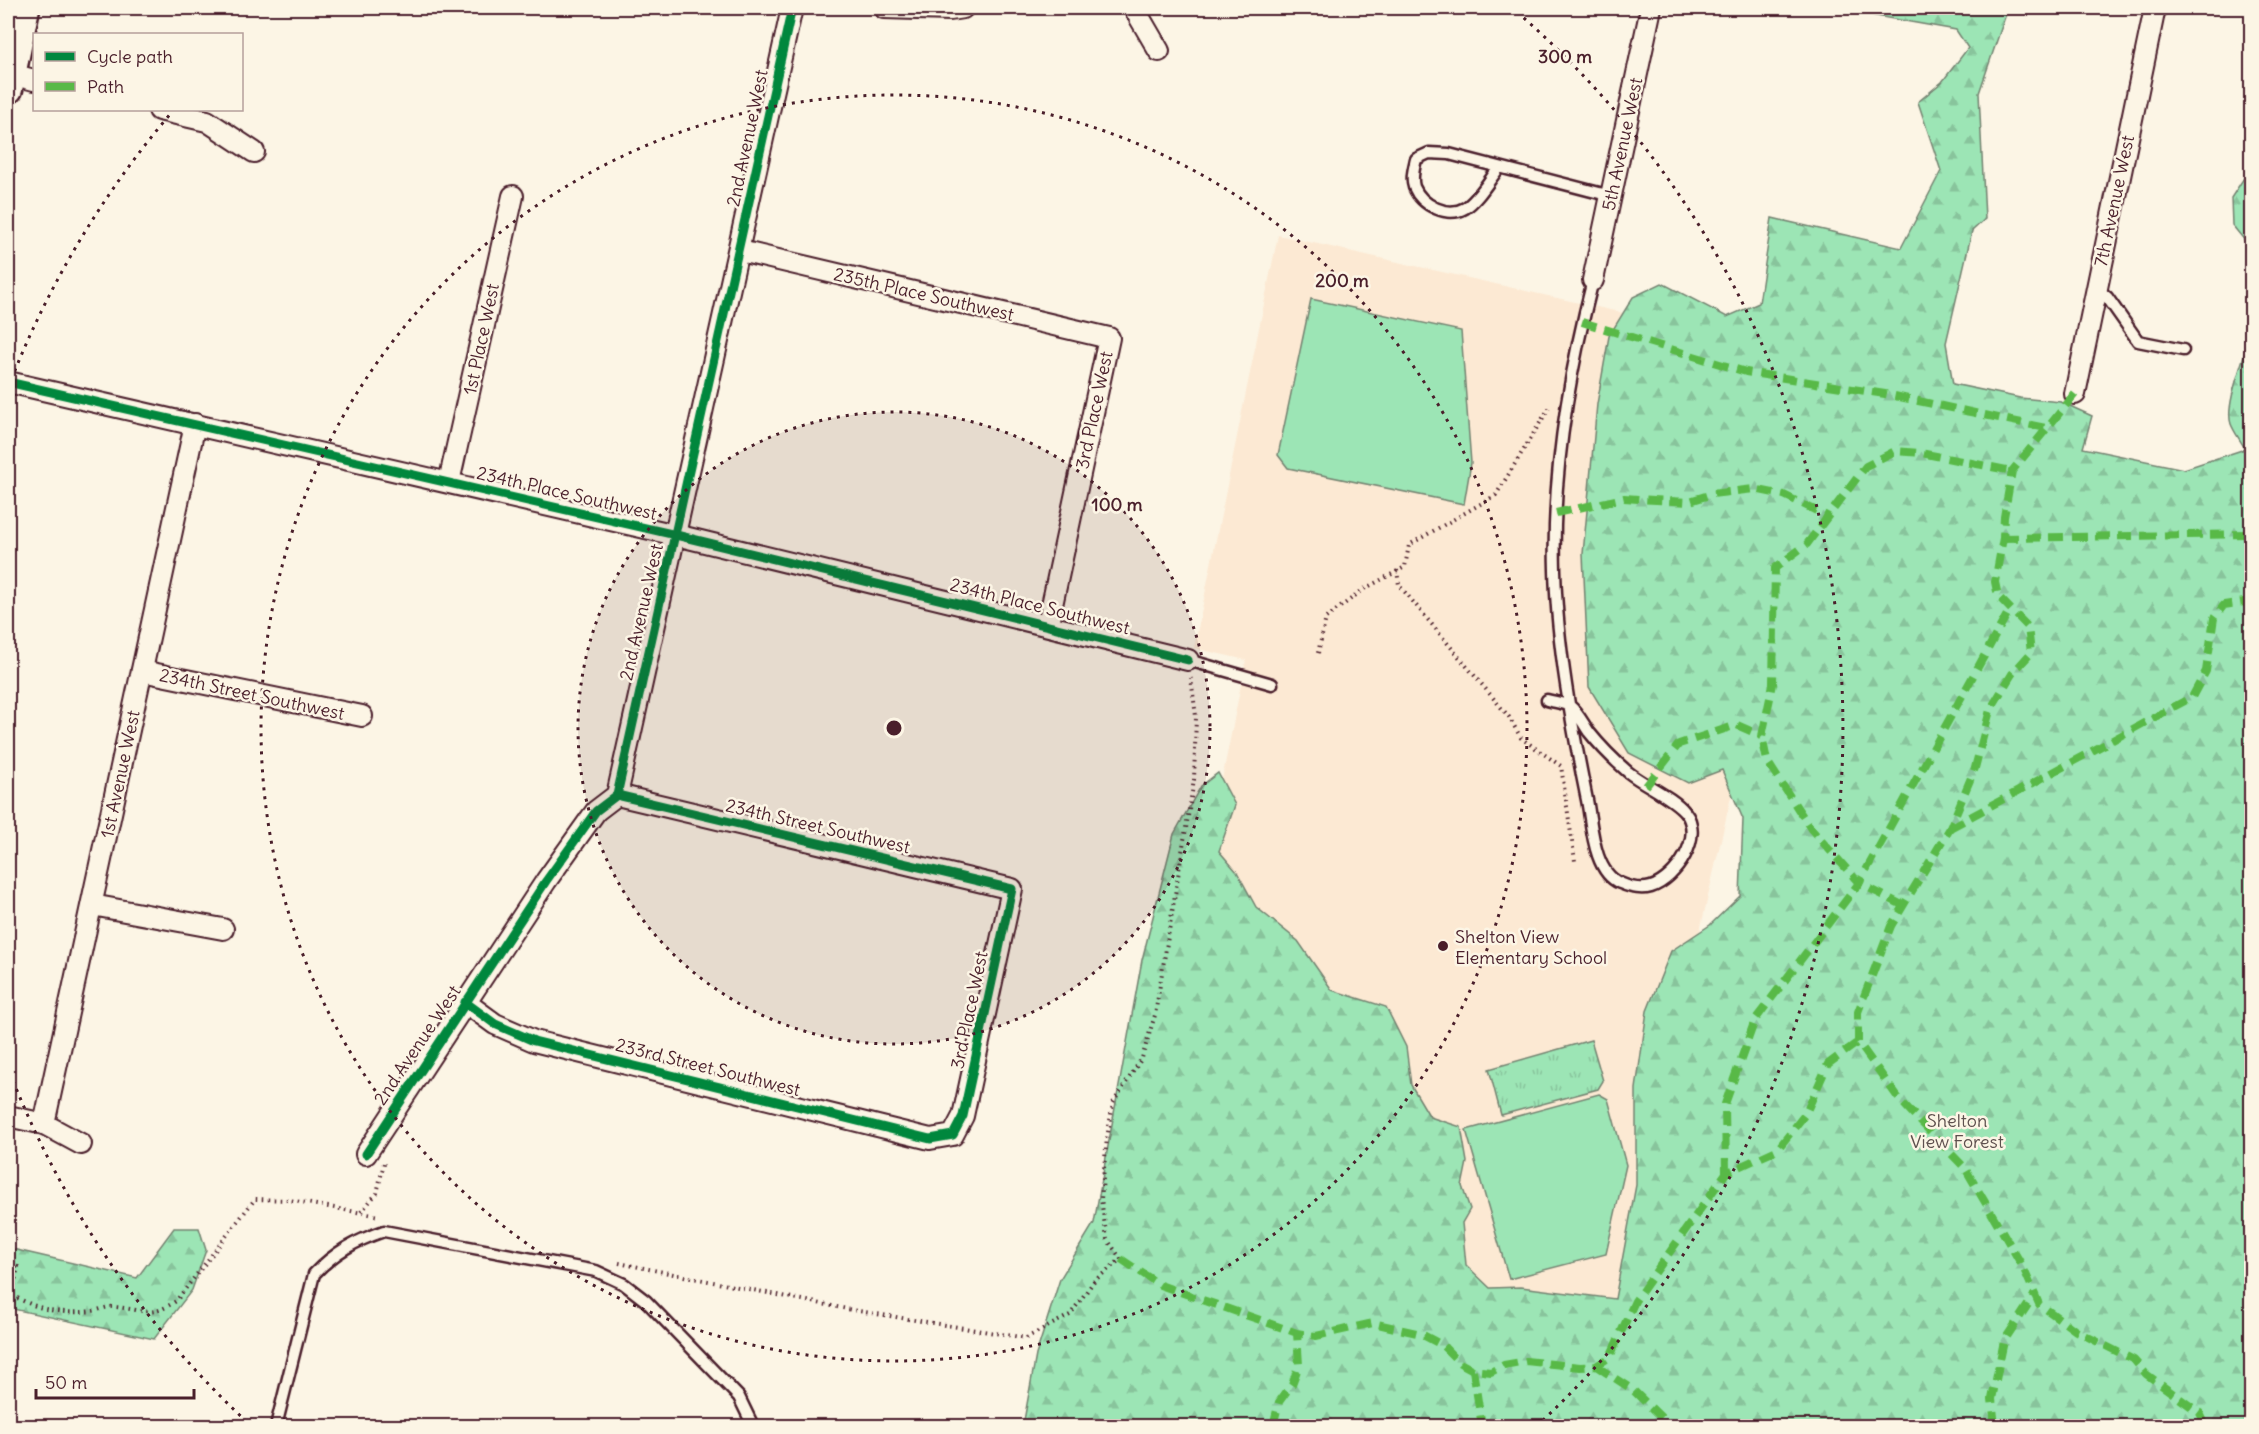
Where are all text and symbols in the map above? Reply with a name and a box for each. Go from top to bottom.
legend [33,33,243,111]
text: Cycle path [87,45,173,68]
text: 300 m [1538,45,1592,68]
street label: 2nd Avenue West [721,67,773,209]
text: Path [87,75,124,98]
street label: 5th Avenue West [1597,75,1647,213]
street label: 7th Avenue West [2089,133,2139,269]
street label: 235th Place Southwest [832,262,1016,326]
text: 200 m [1315,269,1369,292]
street label: 1st Place West [458,281,504,397]
street label: 3rd Place West [1070,349,1118,471]
street label: 234th Place Southwest [475,461,659,525]
text: 100 m [1092,493,1143,516]
street label: 2nd Avenue West [614,541,668,683]
street label: 234th Place Southwest [948,573,1132,639]
street label: 234th Street Southwest [157,663,347,725]
street label: 1st Avenue West [95,708,145,840]
centre of rings [884,718,904,738]
street label: 234th Street Southwest [724,794,912,858]
place label: Shelton View Elementary School [1455,925,1607,969]
marker: Shelton View Elementary School [1436,939,1450,953]
street label: 3rd Place West [945,949,993,1071]
street label: 2nd Avenue West [368,981,466,1109]
street label: 233rd Street Southwest [613,1033,803,1101]
park label: Shelton View Forest [1910,1109,2004,1153]
scale bar [36,1362,194,1400]
text: 50 m [45,1371,87,1394]

